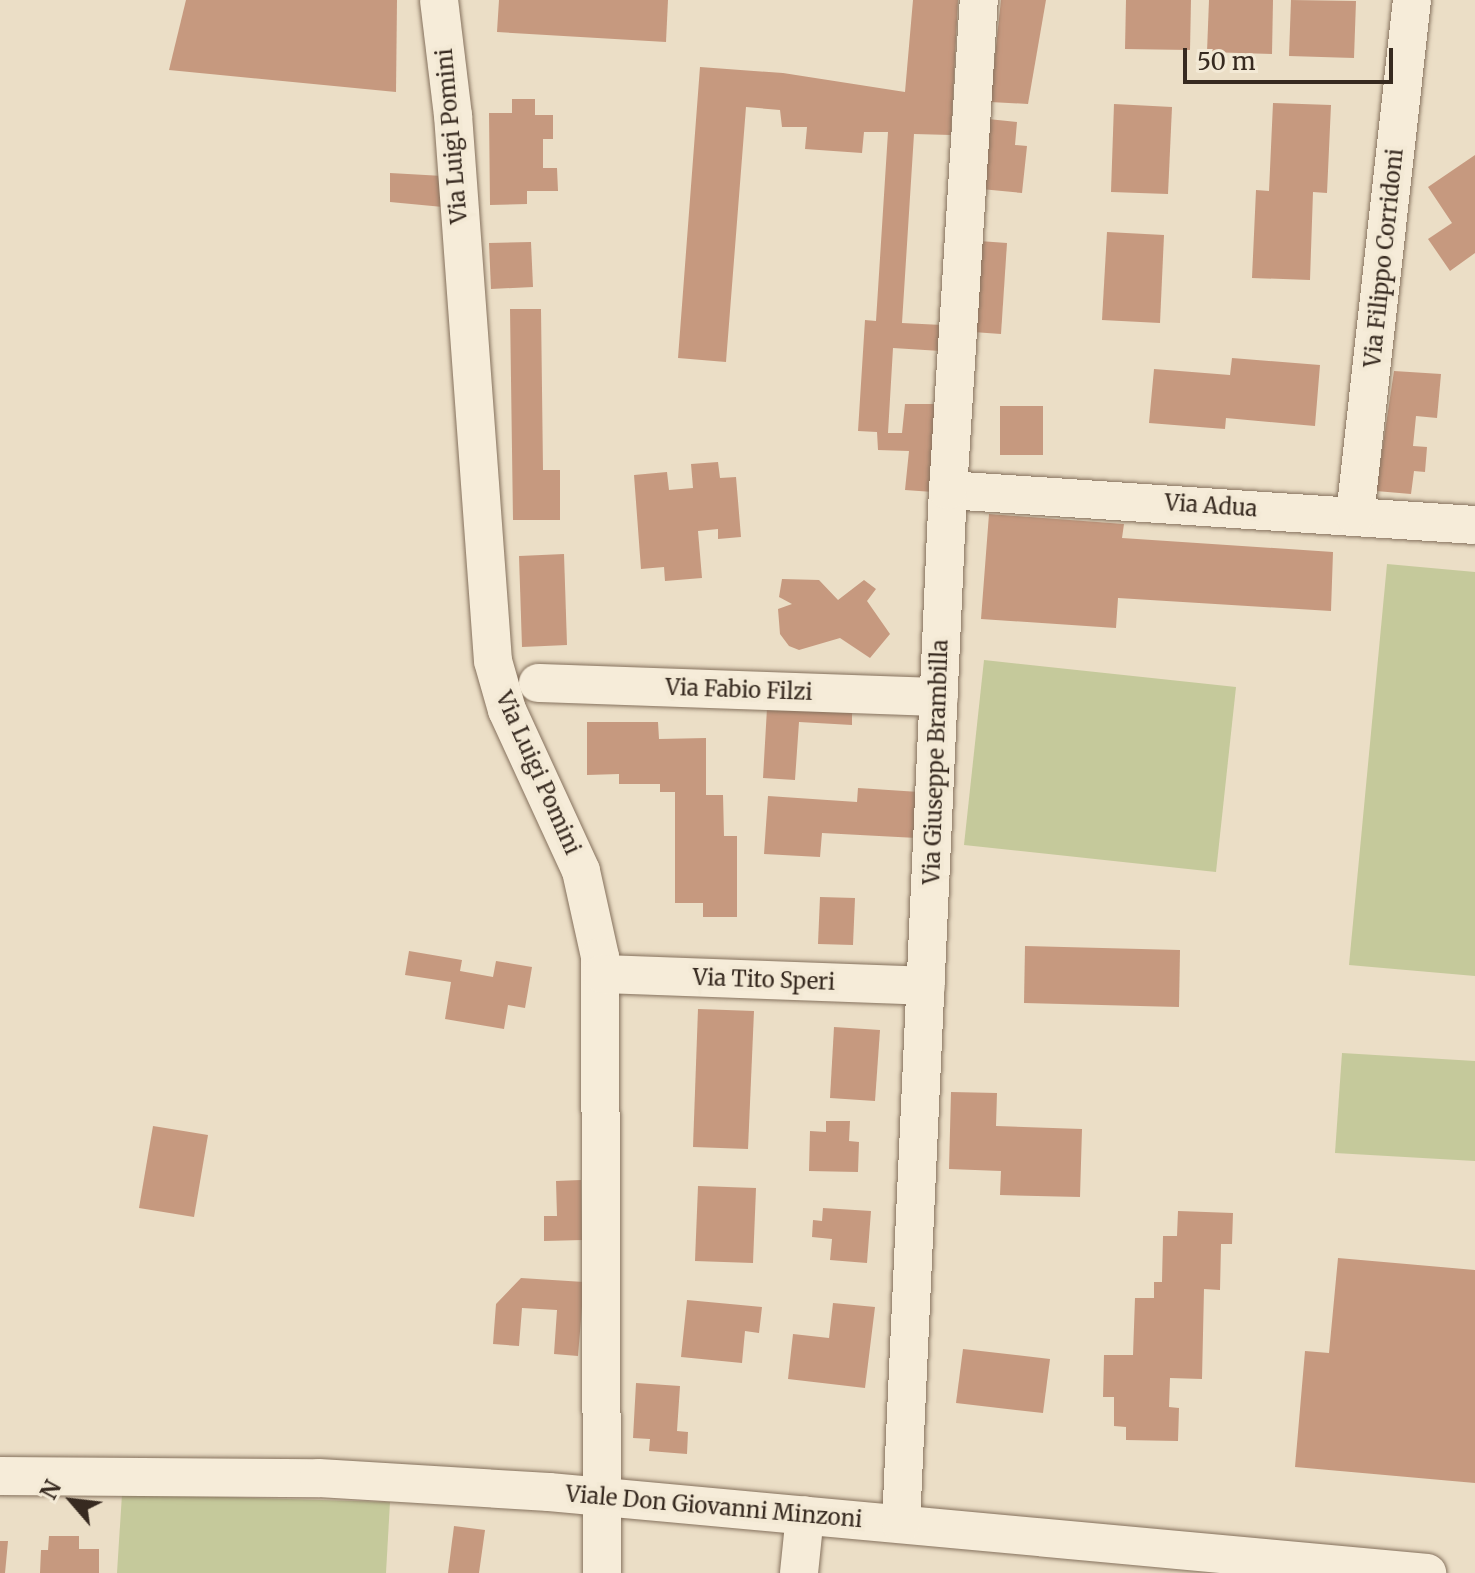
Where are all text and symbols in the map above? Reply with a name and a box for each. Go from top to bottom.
scale bar [1187,32,1397,82]
text: 50 m [1197,46,1256,77]
street label: Via Luigi Pomini [431,47,473,225]
street label: Via Filippo Corridoni [1359,147,1409,369]
street label: Via Adua [1164,490,1258,522]
street label: Via Giuseppe Brambilla [919,639,953,885]
street label: Via Fabio Filzi [665,674,813,706]
street label: Via Luigi Pomini [490,687,586,859]
street label: Via Tito Speri [692,964,836,996]
north arrow [32,1461,112,1541]
text: N [34,1475,67,1504]
street label: Viale Don Giovanni Minzoni [565,1481,863,1533]

